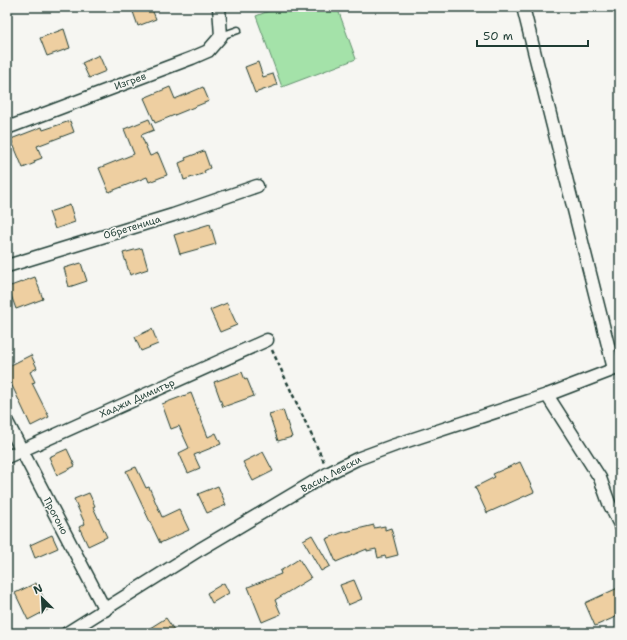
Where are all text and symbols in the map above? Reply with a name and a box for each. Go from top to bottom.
scale bar [477,22,588,48]
text: 50 m [483,28,513,44]
street label: Изгрев [112,69,148,93]
street label: Обретеница [102,212,163,242]
street label: Хаджи Димитър [97,375,177,420]
street label: Васил Левски [299,452,364,495]
street label: Прогоно [41,495,71,537]
north arrow [22,578,62,618]
text: N [31,581,45,598]

